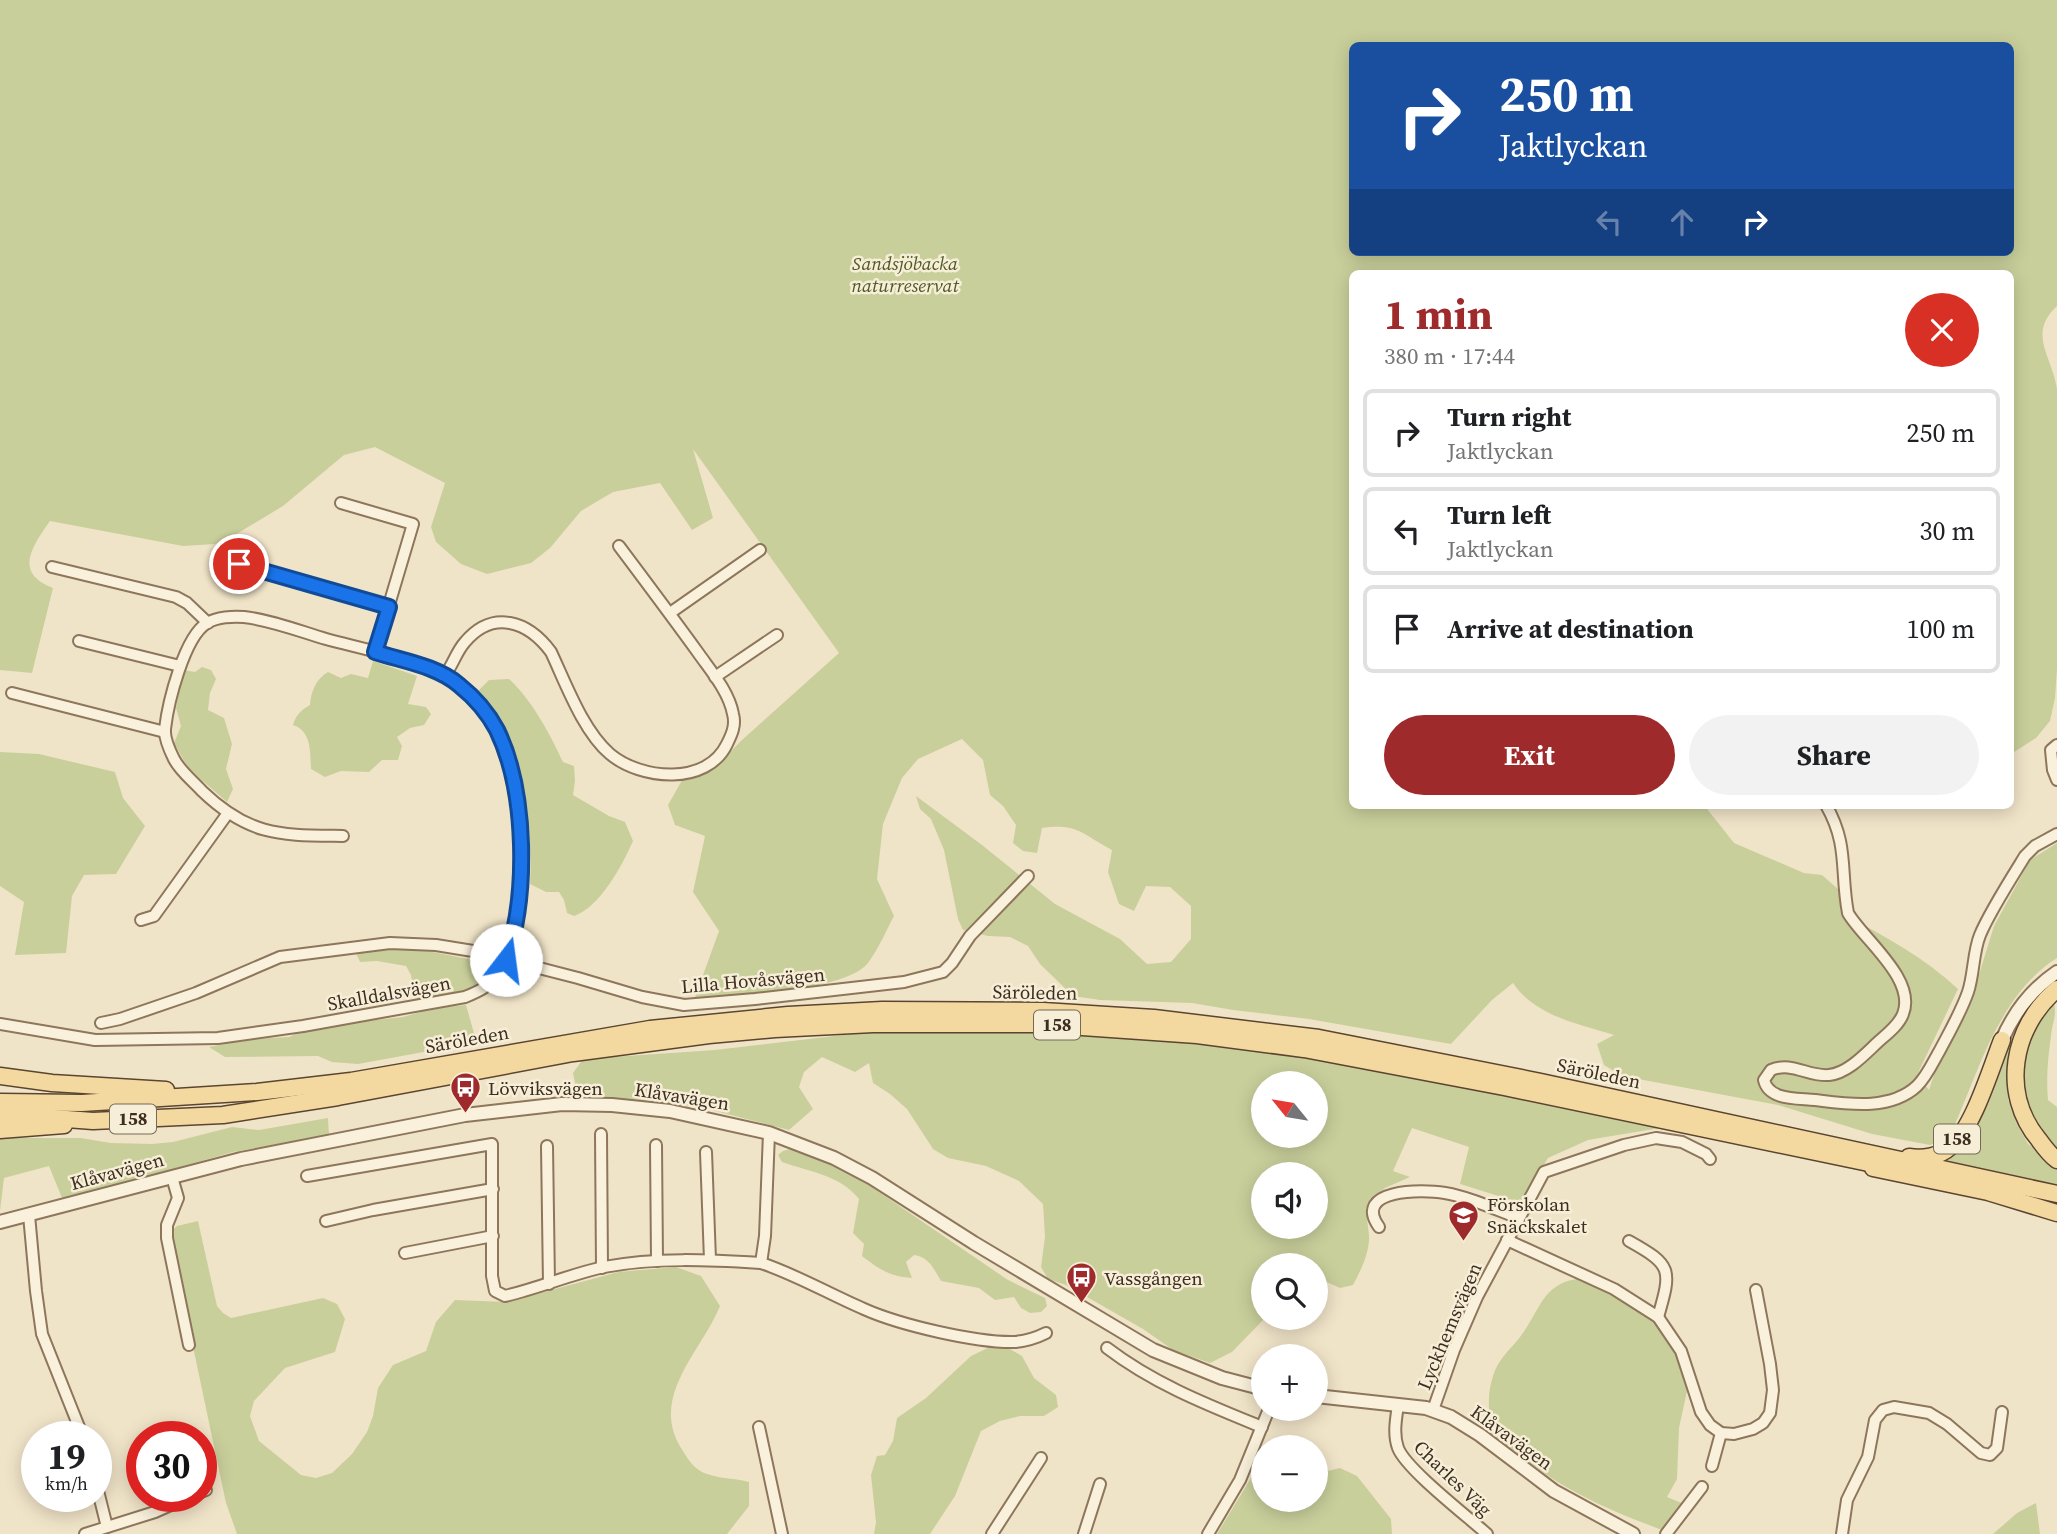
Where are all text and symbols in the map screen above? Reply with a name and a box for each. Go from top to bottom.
text: 250 m [1499,60,1634,127]
icon: right [1384,70,1475,161]
text: Jaktlyckan [1499,124,1648,168]
icon: left [1590,203,1628,241]
icon: ahead [1663,203,1701,241]
icon: right [1736,203,1774,241]
park label: Sandsjöbacka naturreservat [851,250,959,298]
text: 1 min [1384,285,1493,343]
button: close [1905,293,1979,367]
text: 380 m · 17:44 [1384,340,1515,372]
text: Turn right [1447,399,1571,435]
icon: right [1388,414,1426,452]
text: 250 m [1907,415,1975,451]
text: Jaktlyckan [1447,435,1554,467]
text: Turn left [1447,497,1551,533]
icon: left [1388,512,1426,550]
text: 30 m [1920,513,1975,549]
text: Jaktlyckan [1447,533,1554,565]
pin [209,534,269,594]
icon: arrive [220,545,258,583]
icon: arrive [1388,610,1426,648]
text: Arrive at destination [1447,611,1694,647]
text: 100 m [1907,611,1975,647]
button: Exit [1384,715,1675,795]
button: Share [1689,715,1979,795]
position arrow [469,923,543,997]
street label: Lilla Hovåsvägen [680,961,826,999]
street label: Skalldalsvägen [325,969,453,1017]
street label: Säröleden [992,978,1078,1006]
road number: 158 [1034,1010,1080,1040]
street label: Säröleden [423,1019,511,1059]
street label: Säröleden [1555,1051,1643,1095]
bus stop icon: Lövviksvägen [448,1071,482,1115]
north arrow [1251,1071,1328,1148]
map controls [1251,1071,1328,1512]
place label: Lövviksvägen [488,1075,603,1101]
street label: Klåvavägen [633,1076,731,1116]
road number: 158 [110,1104,156,1134]
road number: 158 [1934,1124,1980,1154]
street label: Klåvavägen [67,1146,167,1196]
button: sound [1251,1162,1328,1239]
place label: Förskolan Snäckskalet [1487,1191,1588,1239]
school or university icon: Förskolan Snäckskalet [1447,1198,1481,1242]
button: search [1251,1253,1328,1330]
street label: Lyckhemsvägen [1411,1258,1487,1394]
bus stop icon: Vassgången [1064,1261,1098,1305]
place label: Vassgången [1104,1265,1203,1291]
button: + [1251,1344,1328,1421]
street label: Klåvavägen [1466,1398,1558,1476]
speed limit sign: 30 [126,1421,217,1512]
text: 19 [48,1433,85,1481]
street label: Charles Väg [1408,1434,1498,1522]
button: − [1251,1435,1328,1512]
text: km/h [45,1471,88,1496]

